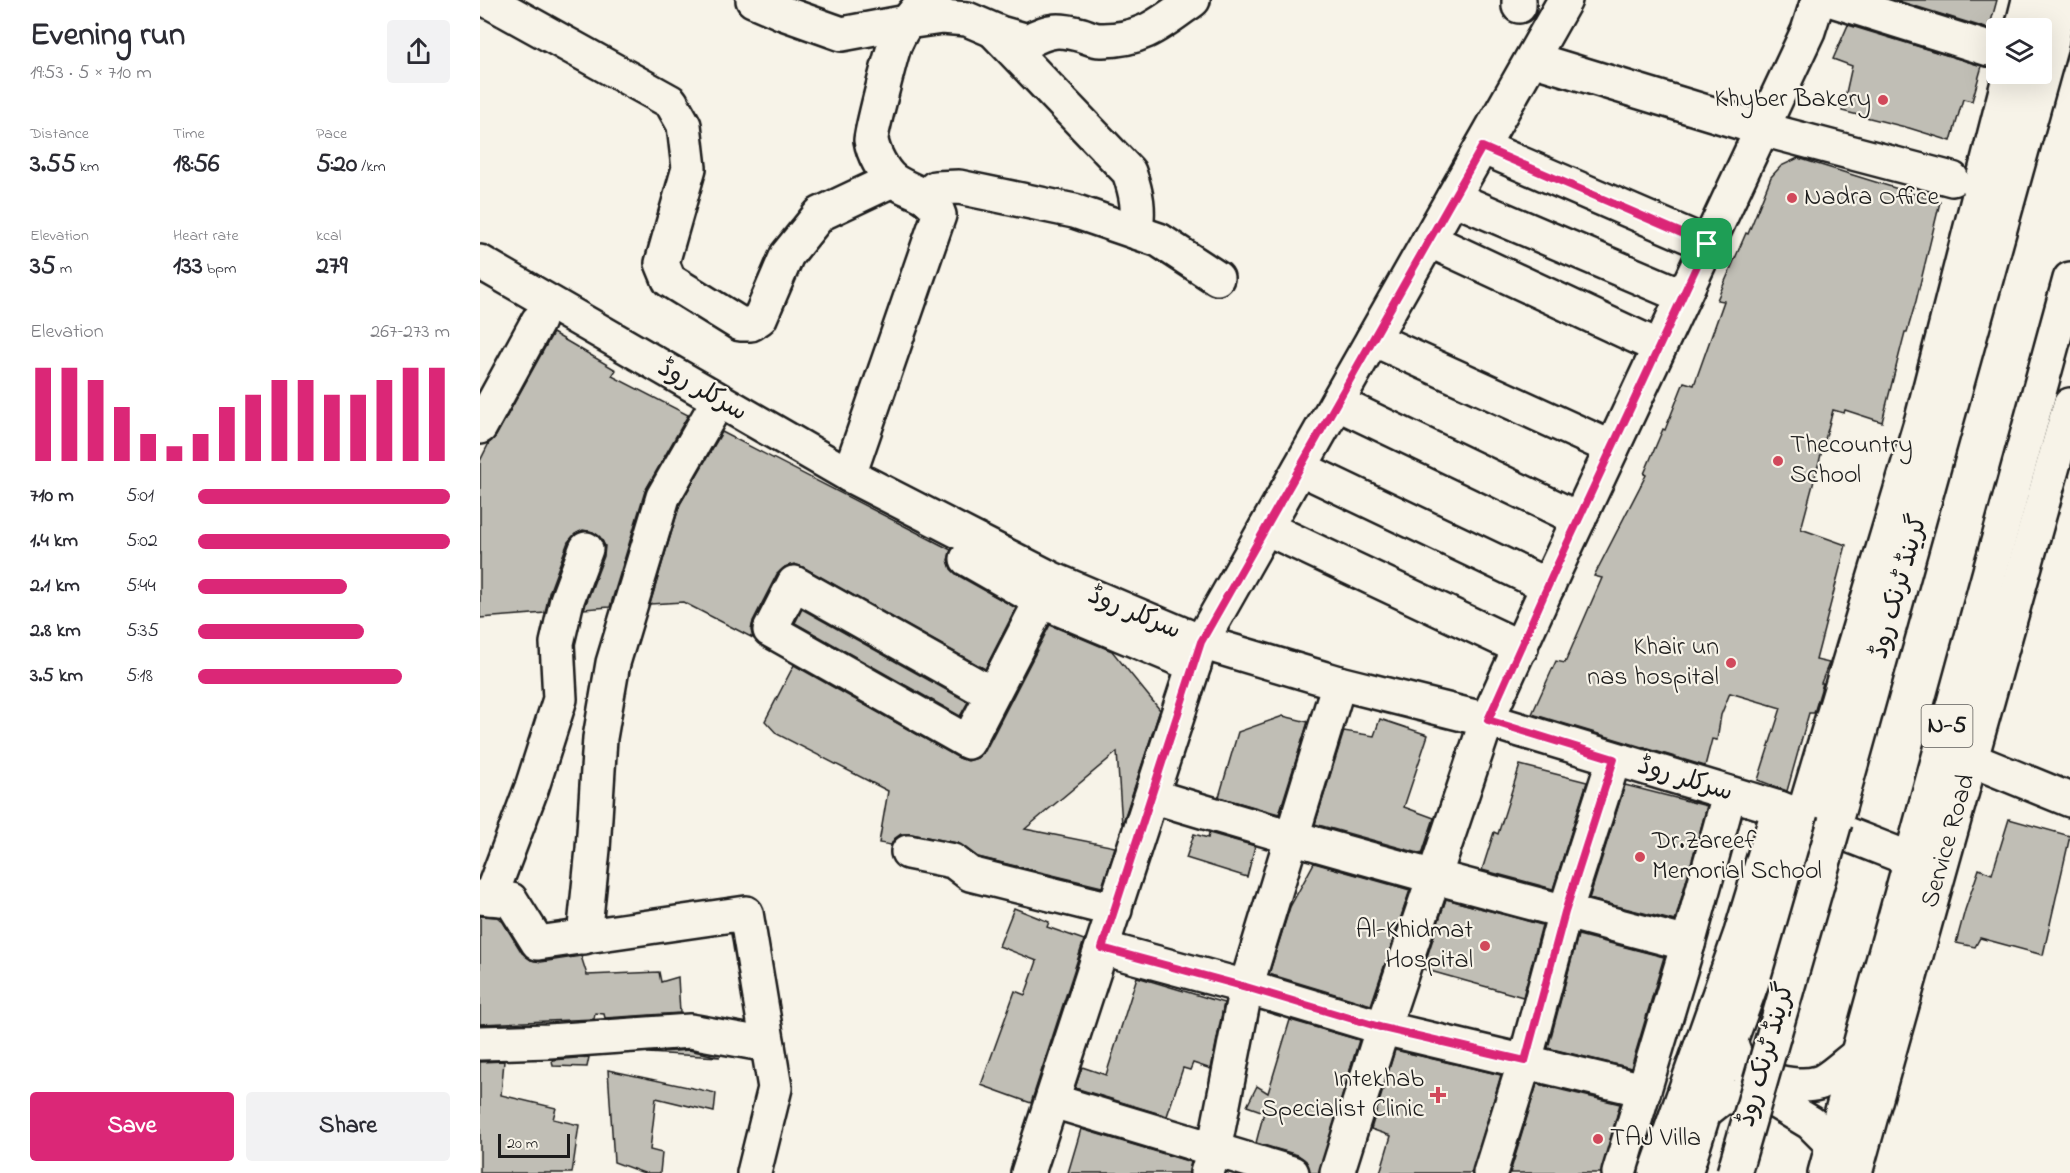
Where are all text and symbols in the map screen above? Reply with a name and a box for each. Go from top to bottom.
text: Evening run [30,12,185,60]
map controls [1986,18,2052,84]
button: layers [1986,18,2052,84]
button: share [387,20,450,83]
text: 19:53 · 5 × 710 m [30,59,152,88]
place label: Khyber Bakery [1715,81,1871,119]
marker: Khyber Bakery [1876,93,1890,107]
text: Distance [30,122,89,146]
text: Time [173,122,205,146]
text: Pace [316,122,347,146]
text: 3.55 [30,146,76,184]
text: 18:56 [173,146,220,184]
text: 5:20 [316,146,357,184]
text: km [76,155,99,179]
text: /km [357,155,386,179]
place label: Nadra Office [1804,179,1939,217]
marker: Nadra Office [1785,191,1799,205]
pin [1681,218,1732,269]
text: Elevation [30,224,89,248]
text: Heart rate [173,224,239,248]
text: kcal [316,224,341,248]
icon: arrive [1690,227,1723,260]
text: 35 [30,248,56,286]
text: 133 [173,248,203,286]
text: 279 [316,248,347,286]
text: m [56,257,72,281]
text: bpm [203,257,236,281]
text: Elevation [30,318,104,347]
text: 267–273 m [370,318,450,347]
street label: سرکلر روڈ [650,350,754,432]
place label: Thecountry School [1790,427,1913,495]
marker: Thecountry School [1771,454,1785,468]
text: 710 m [30,482,74,511]
text: 5:01 [126,482,154,511]
street label: گرینڈ ٹرنک روڈ [1861,510,1939,664]
text: 1.4 km [30,527,78,556]
text: 5:02 [126,527,158,556]
text: 2.1 km [30,572,80,601]
text: 5:44 [126,572,156,601]
street label: سرکلر روڈ [1081,577,1187,651]
text: 2.8 km [30,617,81,646]
text: 5:35 [126,617,159,646]
place label: Khair un nas hospital [1587,629,1719,697]
marker: Khair un nas hospital [1724,656,1738,670]
text: 3.5 km [30,662,83,691]
text: 5:18 [126,662,153,691]
road number: N-5 [1922,705,1972,747]
street label: سرکلر روڈ [1633,747,1737,813]
street label: Service Road [1912,769,1986,912]
place label: Dr.Zareef Memorial School [1651,823,1822,891]
marker: Dr.Zareef Memorial School [1633,850,1647,864]
place label: Al-Khidmat Hospital [1356,912,1473,980]
marker: Al-Khidmat Hospital [1478,939,1492,953]
street label: گرینڈ ٹرنک روڈ [1728,978,1806,1132]
place label: Intekhab Specialist Clinic [1261,1061,1424,1129]
marker: Intekhab Specialist Clinic [1429,1086,1447,1104]
button: Save [30,1092,234,1161]
button: Share [246,1092,450,1161]
place label: TAJ Villa [1610,1120,1701,1158]
scale bar [498,1131,570,1158]
text: 20 m [507,1132,538,1156]
marker: TAJ Villa [1591,1132,1605,1146]

